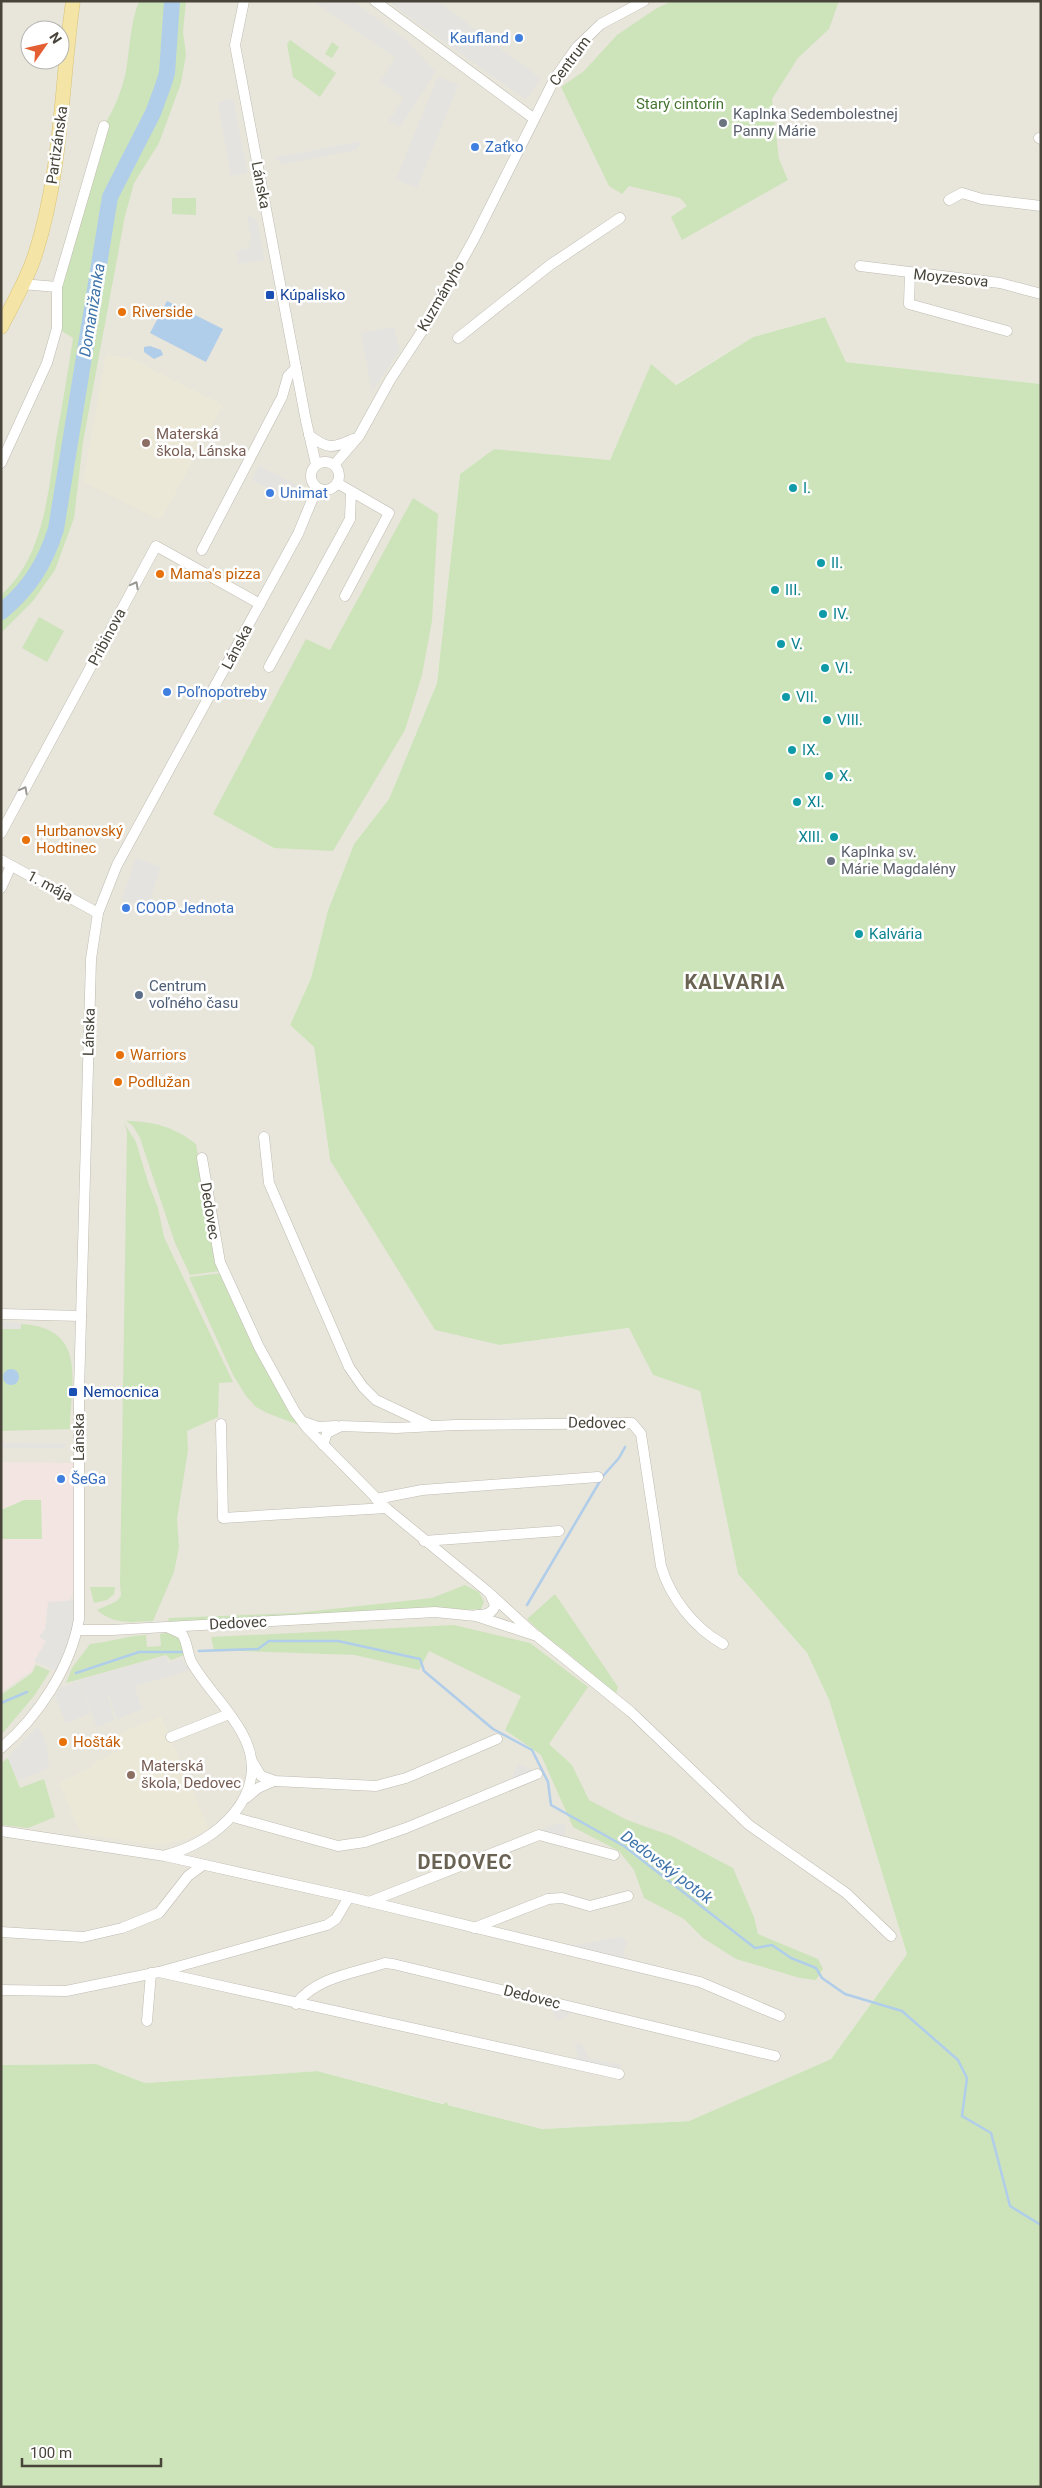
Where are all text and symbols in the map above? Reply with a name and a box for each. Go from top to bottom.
north arrow [20,20,70,70]
text: N [46,29,65,46]
place label: Kaufland [450,29,509,47]
marker: Kaufland [513,32,525,44]
street label: Centrum [546,33,594,89]
park label: Starý cintorín [636,95,724,113]
street label: Partizánska [43,105,71,185]
place label: Kaplnka Sedembolestnej Panny Márie [733,105,898,140]
marker: Kaplnka Sedembolestnej Panny Márie [717,117,729,129]
place label: Zaťko [485,138,524,156]
marker: Zaťko [469,141,481,153]
street label: Lánska [248,160,274,210]
street label: Kuzmányho [414,258,468,334]
water label: Domanižanka [75,262,109,358]
street label: Moyzesova [913,265,989,291]
place label: Kúpalisko [280,286,345,304]
marker: Kúpalisko [264,289,276,301]
place label: Riverside [132,303,193,321]
marker: Riverside [116,306,128,318]
place label: Materská škola, Lánska [156,425,246,460]
marker: Materská škola, Lánska [140,437,152,449]
place label: I. [803,479,811,497]
marker: I. [787,482,799,494]
place label: Unimat [280,484,328,502]
marker: Unimat [264,487,276,499]
place label: II. [831,554,843,572]
marker: II. [815,557,827,569]
place label: Mama's pizza [170,565,261,583]
marker: Mama's pizza [154,568,166,580]
place label: III. [785,581,801,599]
one-way arrow [129,582,139,591]
marker: III. [769,584,781,596]
street label: Pribinova [84,605,130,669]
place label: IV. [833,605,849,623]
marker: IV. [817,608,829,620]
street label: Lánska [218,622,256,672]
place label: V. [791,635,803,653]
marker: V. [775,638,787,650]
place label: VI. [835,659,853,677]
marker: VI. [819,662,831,674]
place label: Poľnopotreby [177,683,267,701]
marker: Poľnopotreby [161,686,173,698]
place label: VII. [796,688,818,706]
marker: VII. [780,691,792,703]
place label: VIII. [837,711,863,729]
marker: VIII. [821,714,833,726]
place label: IX. [802,741,820,759]
marker: IX. [786,744,798,756]
place label: X. [839,767,852,785]
marker: X. [823,770,835,782]
one-way arrow [18,786,28,795]
place label: XI. [807,793,824,811]
marker: XI. [791,796,803,808]
place label: Hurbanovský Hodtinec [36,822,123,857]
place label: XIII. [798,828,824,846]
marker: XIII. [828,831,840,843]
marker: Hurbanovský Hodtinec [20,834,32,846]
place label: Kaplnka sv. Márie Magdalény [841,843,956,878]
marker: Kaplnka sv. Márie Magdalény [825,855,837,867]
street label: 1. mája [24,867,76,905]
place label: COOP Jednota [136,899,234,917]
marker: COOP Jednota [120,902,132,914]
place label: Kalvária [869,925,922,943]
marker: Kalvária [853,928,865,940]
district label: KALVARIA [684,970,786,994]
place label: Centrum voľného času [149,977,238,1012]
marker: Centrum voľného času [133,989,145,1001]
street label: Lánska [79,1008,99,1056]
place label: Warriors [130,1046,186,1064]
marker: Warriors [114,1049,126,1061]
place label: Podlužan [128,1073,190,1091]
marker: Podlužan [112,1076,124,1088]
street label: Dedovec [197,1181,223,1241]
place label: Nemocnica [83,1383,159,1401]
marker: Nemocnica [67,1386,79,1398]
street label: Lánska [70,1413,88,1461]
street label: Dedovec [568,1413,626,1433]
place label: ŠeGa [71,1470,106,1488]
marker: ŠeGa [55,1473,67,1485]
street label: Dedovec [209,1612,267,1633]
place label: Hošták [73,1733,121,1751]
marker: Hošták [57,1736,69,1748]
place label: Materská škola, Dedovec [141,1757,241,1792]
marker: Materská škola, Dedovec [125,1769,137,1781]
water label: Dedovský potok [617,1826,717,1908]
district label: DEDOVEC [417,1850,513,1874]
street label: Dedovec [502,1981,562,2013]
scale bar [22,2436,161,2468]
text: 100 m [30,2444,72,2462]

